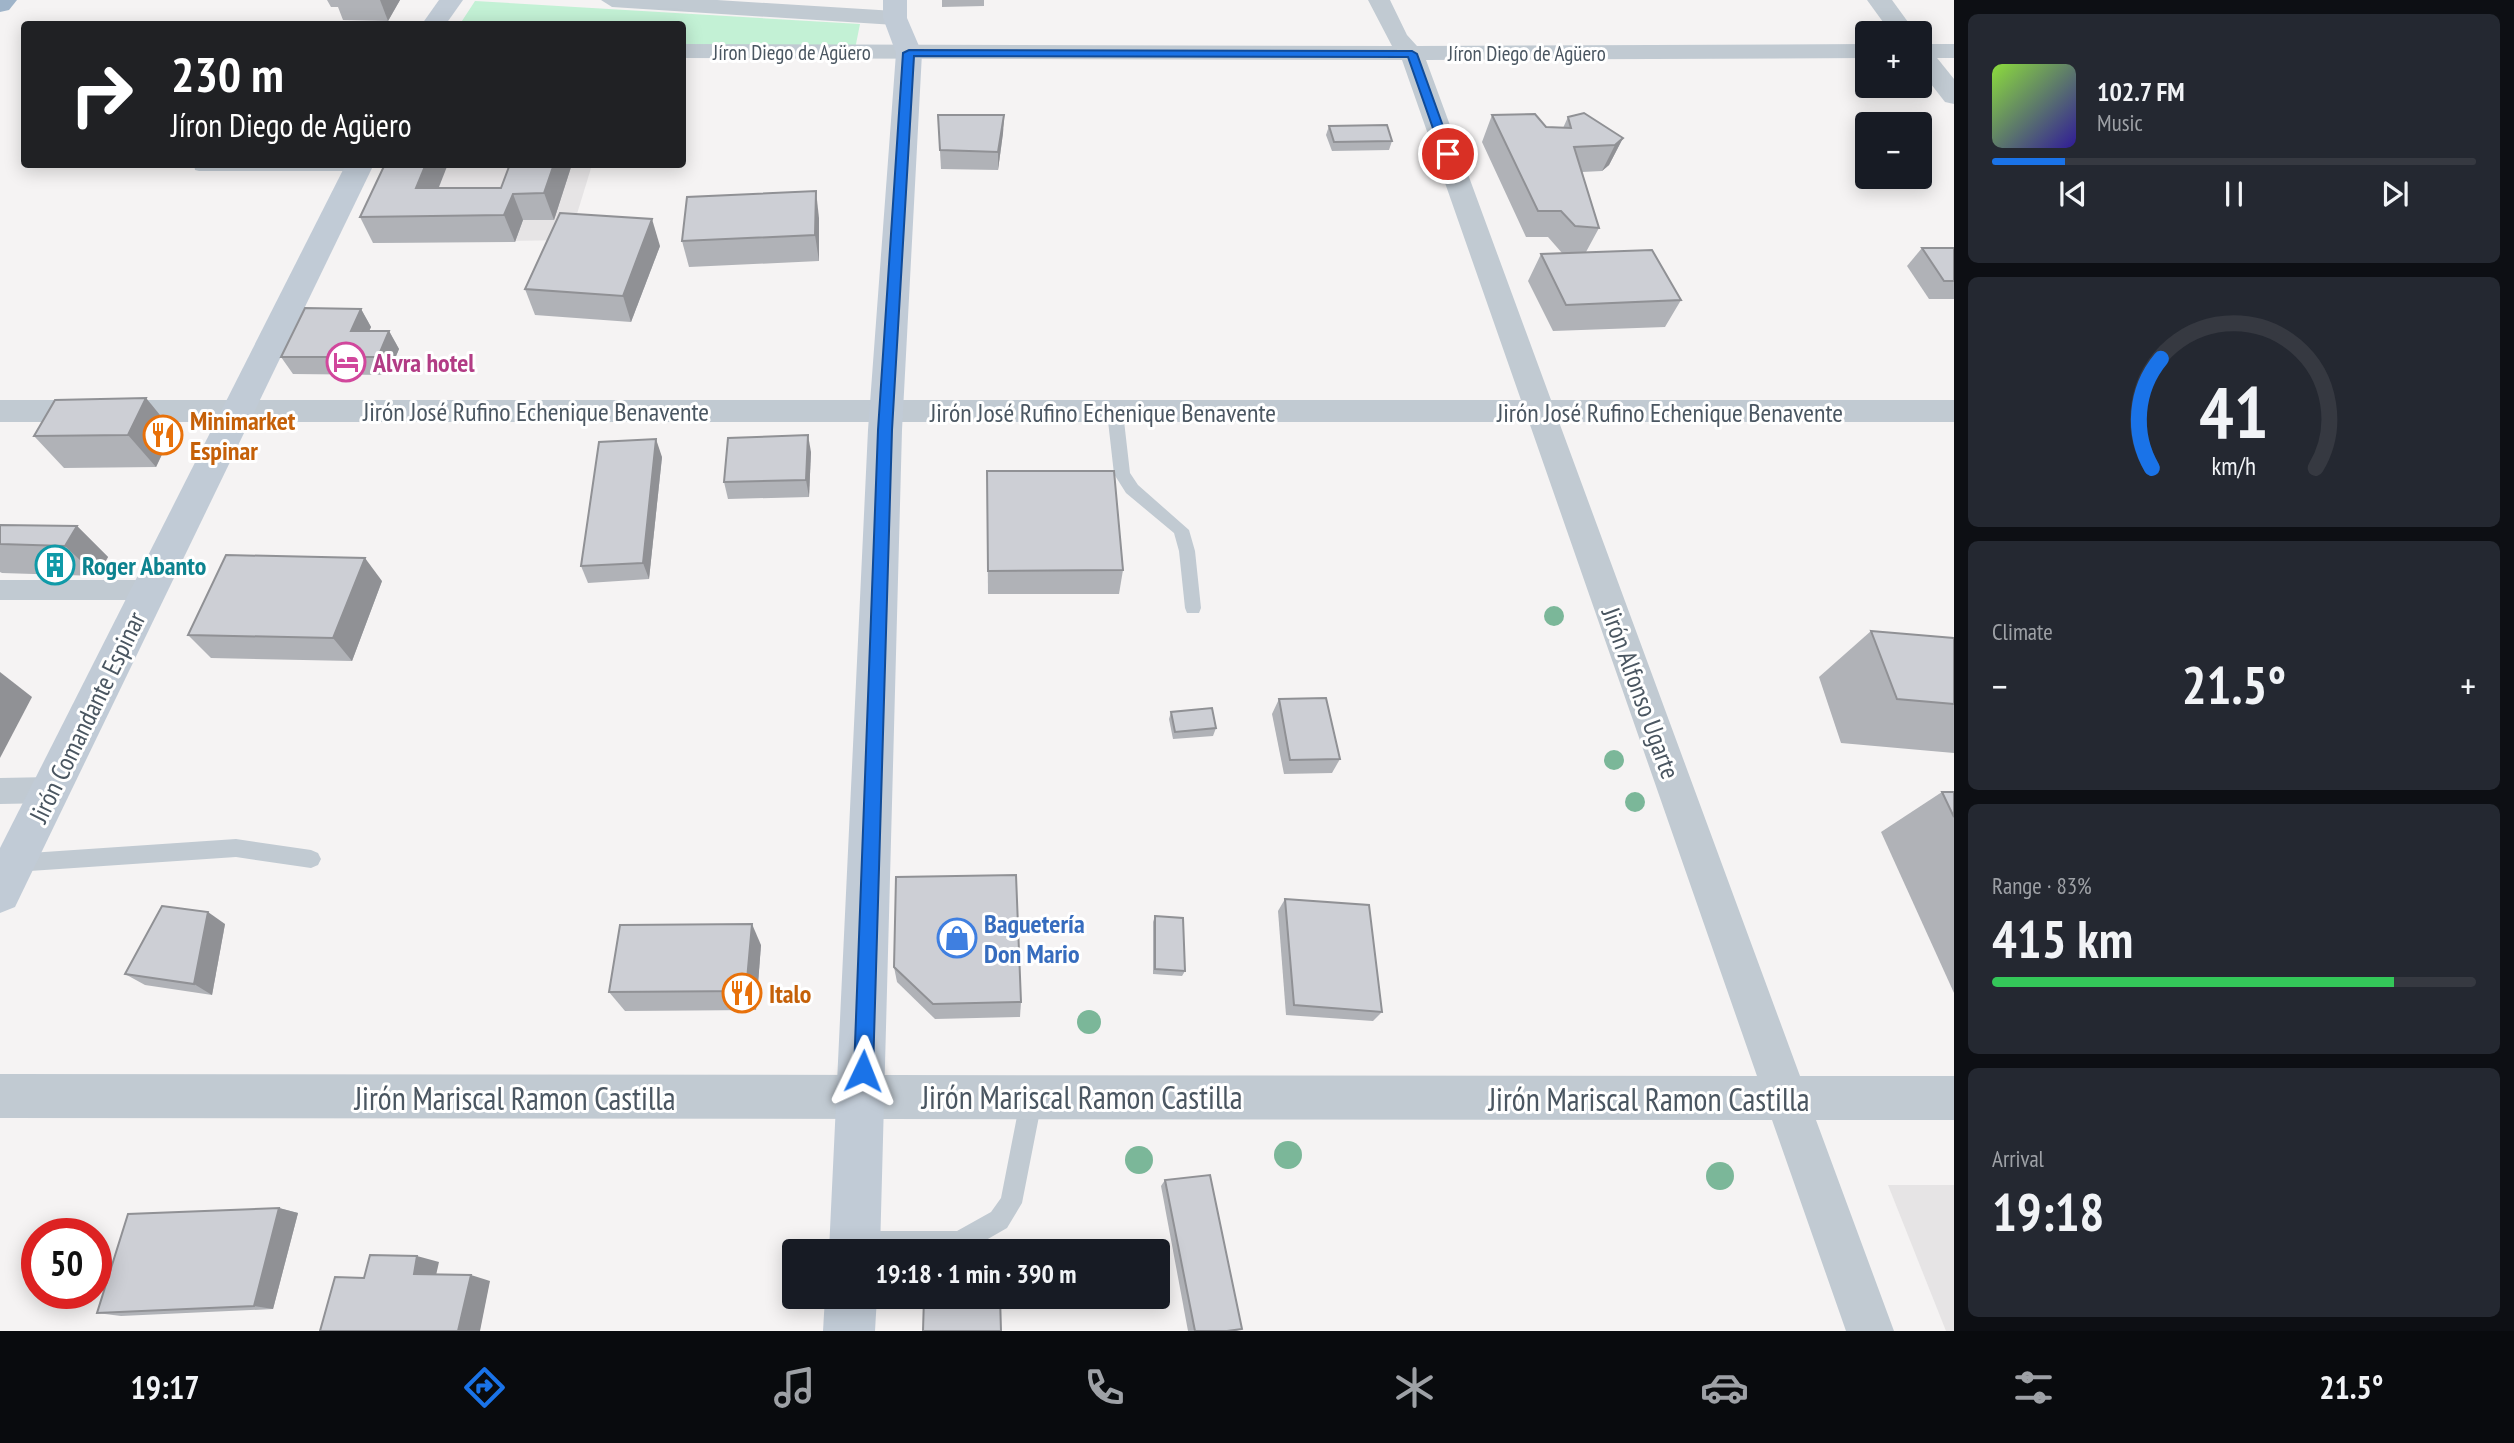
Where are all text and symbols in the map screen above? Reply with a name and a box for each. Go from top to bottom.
map controls [1855,21,1932,189]
button: + [1855,21,1932,98]
street label: Jíron Diego de Agüero [712,39,871,66]
street label: Jíron Diego de Agüero [1447,40,1606,67]
text: 230 m [171,42,284,106]
icon: right [56,49,147,140]
text: 102.7 FM [2097,75,2185,108]
text: Jíron Diego de Agüero [171,104,412,146]
text: Music [2097,108,2143,137]
button: − [1855,112,1932,189]
pin [1418,124,1478,184]
icon: arrive [1429,135,1467,173]
icon: previous [2054,175,2092,213]
icon: pause [2215,175,2253,213]
icon: next [2376,175,2414,213]
hotel icon: Alvra hotel [325,341,367,383]
place label: Alvra hotel [372,346,475,379]
text: 41 [2199,365,2269,459]
street label: Jirón José Rufino Echenique Benavente [362,395,709,428]
street label: Jirón José Rufino Echenique Benavente [929,396,1276,429]
street label: Jirón José Rufino Echenique Benavente [1496,396,1843,429]
place label: Minimarket Espinar [190,404,296,467]
restaurant icon: Minimarket Espinar [142,414,184,456]
text: km/h [2212,450,2256,482]
building icon: Roger Abanto [34,544,76,586]
place label: Roger Abanto [82,549,206,582]
street label: Jirón Alfonso Ugarte [1594,602,1687,783]
street label: Jirón Comandante Espinar [21,606,152,829]
text: Climate [1992,617,2053,646]
text: 21.5° [2182,651,2286,718]
text: − [1992,661,2008,710]
text: + [2460,661,2476,710]
text: Range · 83% [1992,871,2092,900]
text: 415 km [1992,905,2133,972]
place label: Baguetería Don Mario [984,907,1085,970]
shop icon: Baguetería Don Mario [936,917,978,959]
restaurant icon: Italo [721,972,763,1014]
place label: Italo [769,977,811,1010]
position arrow [826,1034,900,1108]
street label: Jirón Mariscal Ramon Castilla [920,1076,1243,1118]
street label: Jirón Mariscal Ramon Castilla [353,1077,676,1119]
street label: Jirón Mariscal Ramon Castilla [1487,1078,1810,1120]
text: Arrival [1992,1144,2044,1173]
text: 19:18 [1992,1178,2104,1245]
speed limit sign: 50 [21,1218,112,1309]
text: 19:18 · 1 min · 390 m [876,1257,1076,1290]
icon: directions [460,1363,509,1412]
icon: music [770,1363,819,1412]
icon: phone [1080,1363,1129,1412]
icon: climate [1390,1363,1439,1412]
icon: car [1700,1363,1749,1412]
icon: filters [2009,1363,2058,1412]
text: 19:17 [130,1366,200,1408]
text: 21.5° [2319,1366,2384,1408]

